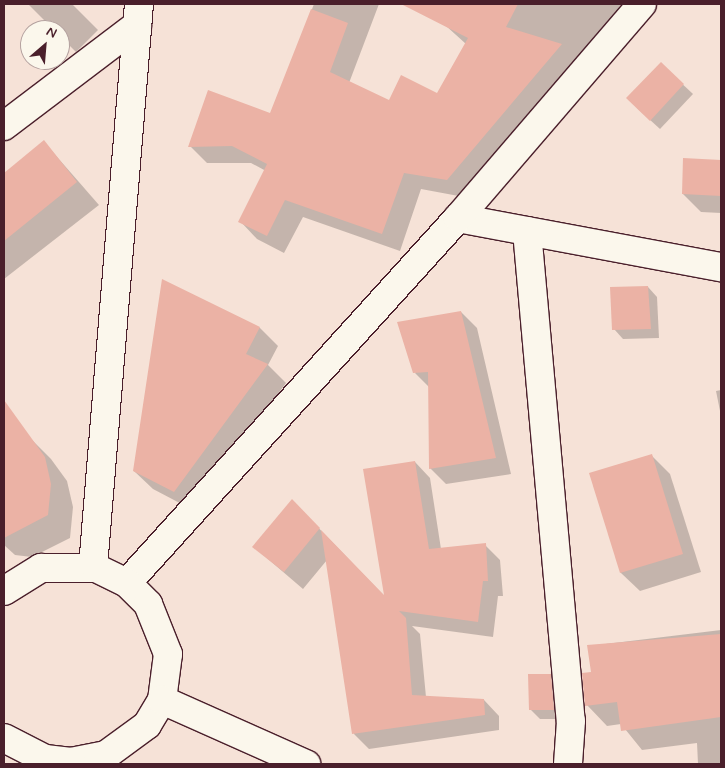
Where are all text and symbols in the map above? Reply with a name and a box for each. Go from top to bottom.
north arrow [20,20,70,70]
text: N [43,22,60,43]

